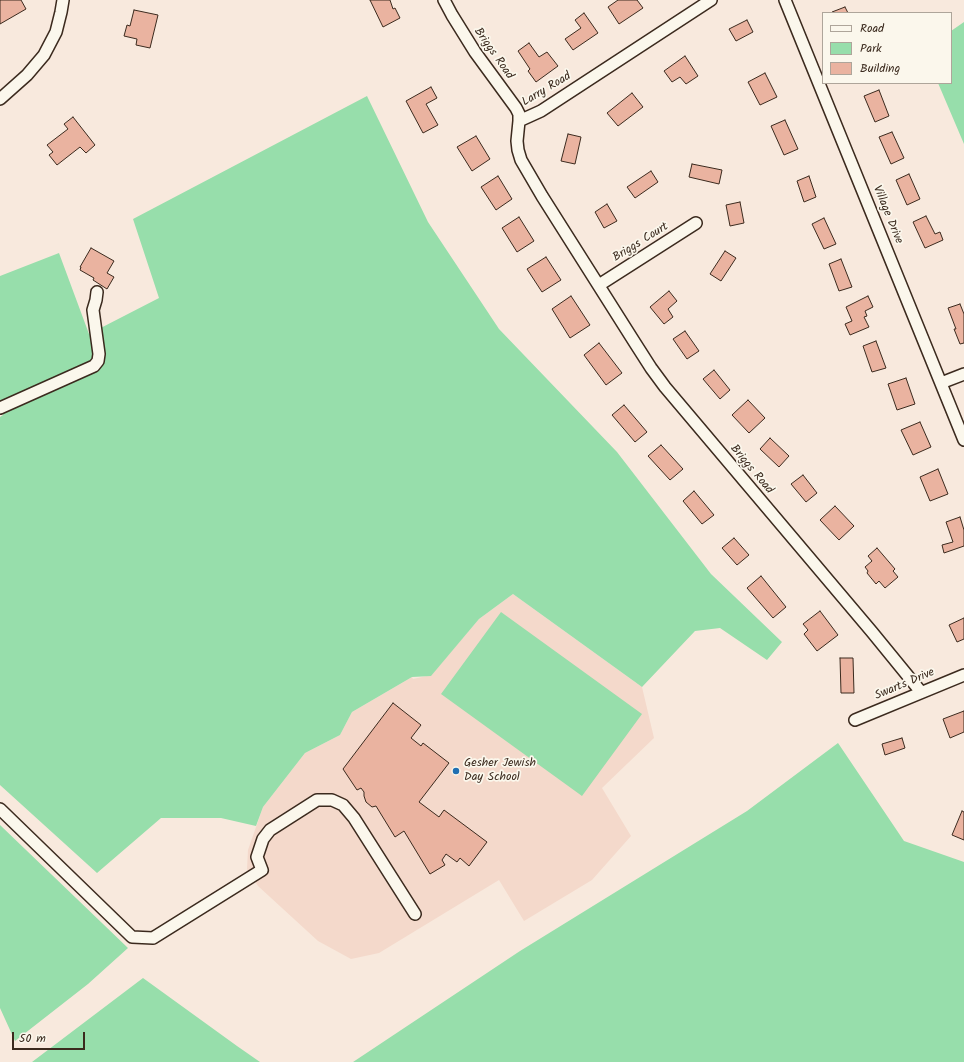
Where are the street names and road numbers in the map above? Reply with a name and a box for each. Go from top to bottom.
street label: Briggs Road [470,25,516,83]
street label: Larry Road [520,70,574,110]
street label: Village Drive [869,184,905,246]
street label: Briggs Court [611,220,671,266]
street label: Briggs Road [726,442,776,498]
street label: Swarts Drive [873,666,937,704]

